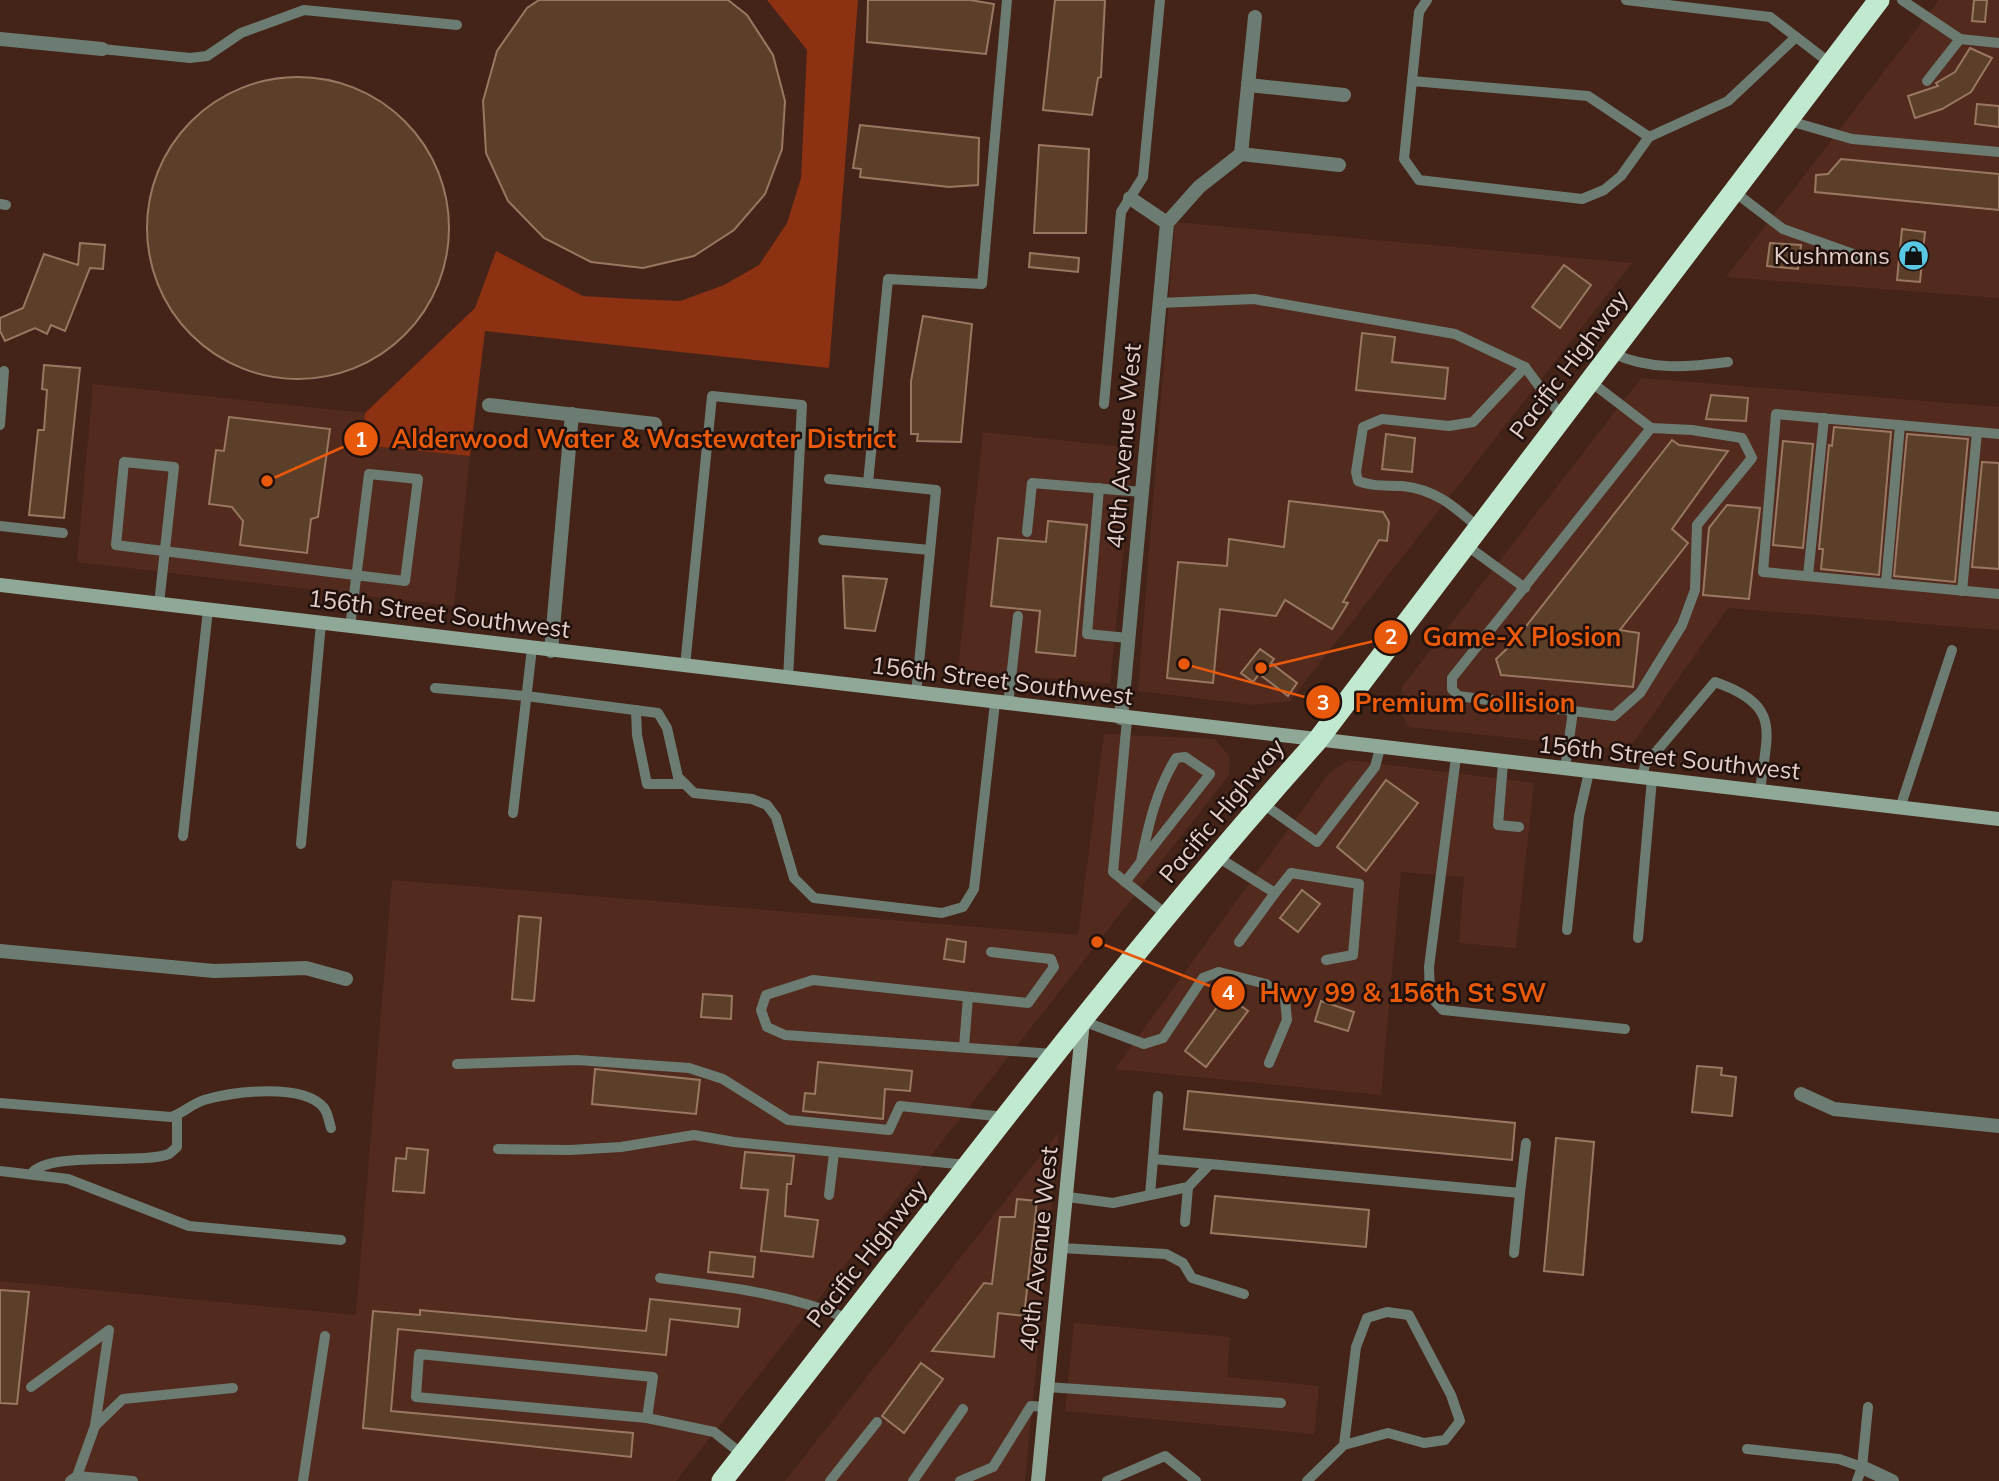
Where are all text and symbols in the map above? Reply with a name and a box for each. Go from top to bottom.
shop icon: Kushmans [1896,239,1930,273]
place label: Kushmans [1774,240,1890,270]
street label: Pacific Highway [1502,284,1634,445]
street label: 40th Avenue West [1099,342,1147,550]
callout: Alderwood Water & Wastewater District [343,416,910,463]
text: Alderwood Water & Wastewater District [392,422,896,455]
text: 1 [355,426,367,452]
street label: 156th Street Southwest [307,582,572,644]
callout: Game-X Plosion [1374,613,1636,660]
text: Game-X Plosion [1422,620,1622,653]
text: 2 [1385,623,1397,649]
street label: 156th Street Southwest [870,649,1135,711]
callout: Premium Collision [1305,679,1589,726]
text: Premium Collision [1354,686,1576,719]
text: 3 [1317,689,1329,715]
street label: 156th Street Southwest [1537,728,1802,786]
street label: Pacific Highway [1152,732,1290,889]
callout: Hwy 99 & 156th St SW [1210,969,1560,1016]
text: Hwy 99 & 156th St SW [1260,976,1546,1009]
text: 4 [1222,979,1235,1005]
street label: 40th Avenue West [1012,1145,1064,1353]
street label: Pacific Highway [799,1173,933,1333]

